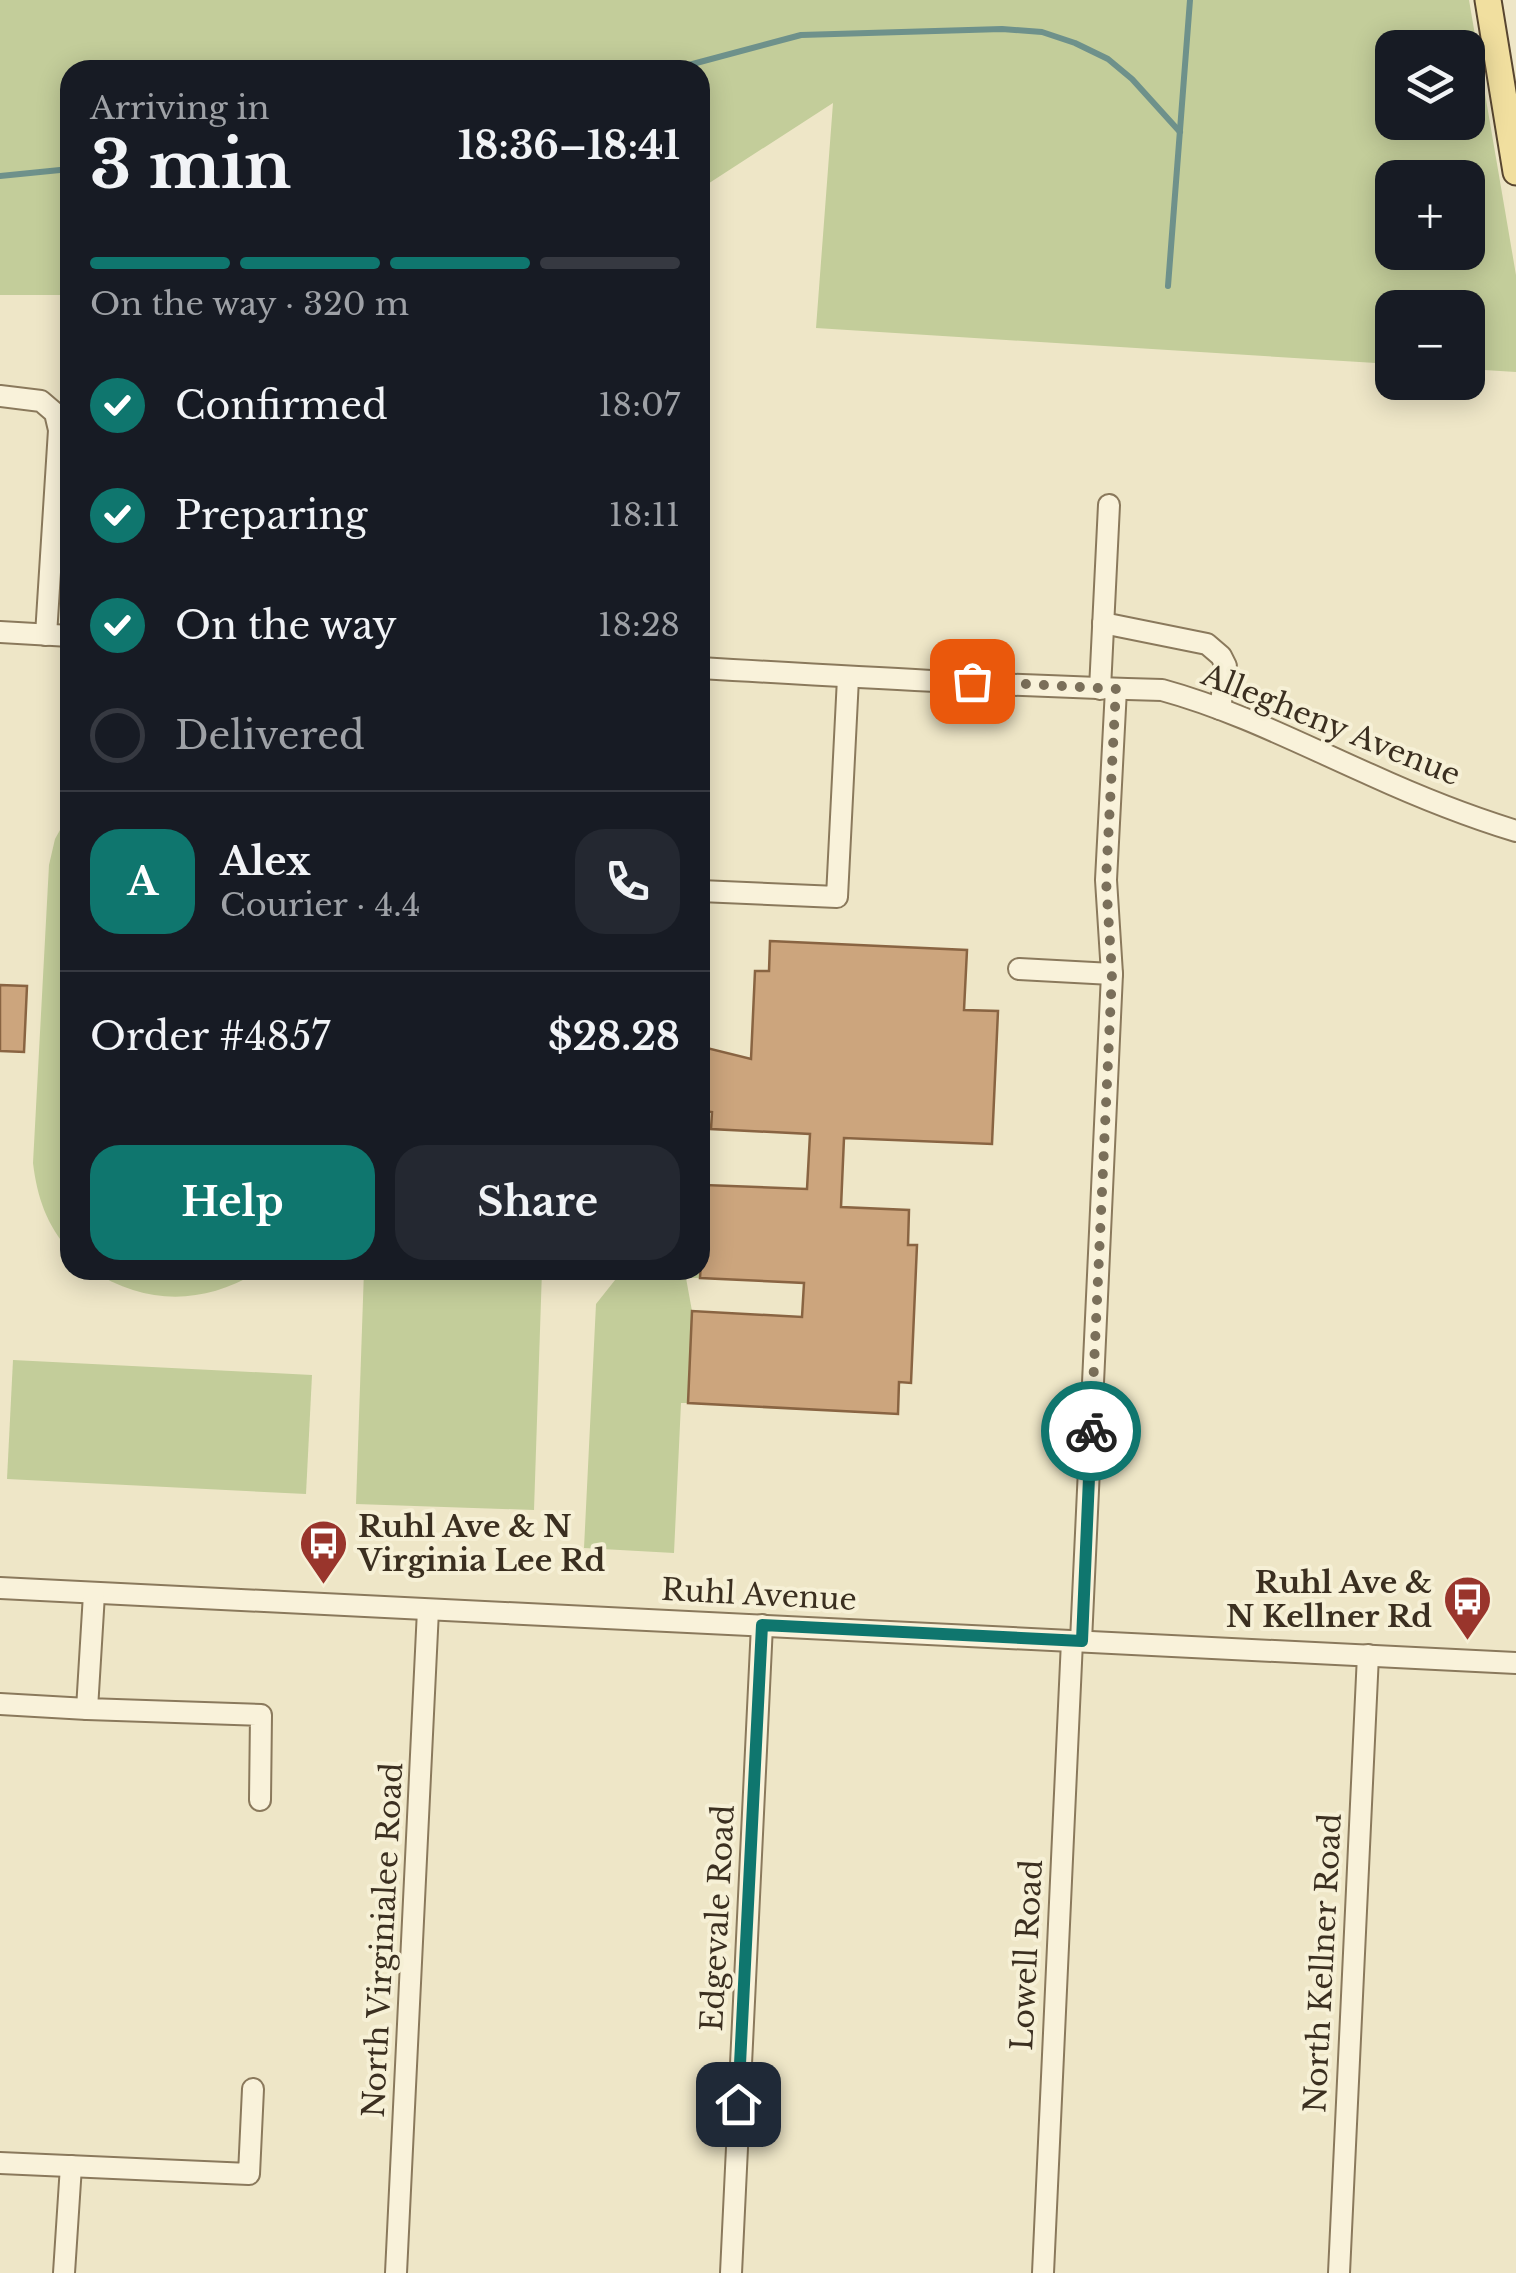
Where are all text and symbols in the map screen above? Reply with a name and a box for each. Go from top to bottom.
map controls [1375,30,1485,400]
button: layers [1375,30,1485,140]
text: Arriving in [90,88,269,128]
text: 18:36–18:41 [458,122,680,169]
text: 3 min [90,125,291,206]
button: + [1375,160,1485,270]
text: On the way · 320 m [90,284,409,324]
button: − [1375,290,1485,400]
icon: check [90,378,145,433]
text: Confirmed [175,382,388,429]
text: 18:07 [598,385,680,425]
icon: check [90,488,145,543]
text: Preparing [175,492,367,539]
text: 18:11 [609,495,680,535]
icon: check [90,598,145,653]
text: On the way [175,602,397,649]
text: 18:28 [598,605,680,645]
pin [930,639,1015,724]
icon: bag [945,654,1000,709]
street label: Allegheny Avenue [1196,655,1466,793]
text: Delivered [175,712,365,759]
button: phone [575,829,680,934]
text: Alex [220,838,311,885]
text: A [127,858,158,905]
text: Courier · 4.4 [220,885,420,925]
text: Order #4857 [90,1013,330,1060]
text: $28.28 [548,1013,680,1060]
button: Help [90,1145,375,1260]
button: Share [395,1145,680,1260]
courier [1041,1381,1141,1481]
icon: bike [1064,1404,1119,1459]
place label: Ruhl Ave & N Virginia Lee Rd [357,1508,605,1579]
bus stop icon: Ruhl Ave & N Virginia Lee Rd [297,1518,349,1586]
place label: Ruhl Ave & N Kellner Rd [1226,1564,1432,1635]
street label: Ruhl Avenue [660,1571,858,1618]
bus stop icon: Ruhl Ave & N Kellner Rd [1441,1574,1493,1642]
street label: North Virginialee Road [355,1761,410,2118]
street label: Edgevale Road [693,1804,742,2032]
street label: North Kellner Road [1296,1812,1349,2114]
street label: Lowell Road [1003,1859,1050,2051]
pin [696,2062,781,2147]
icon: home [711,2077,766,2132]

